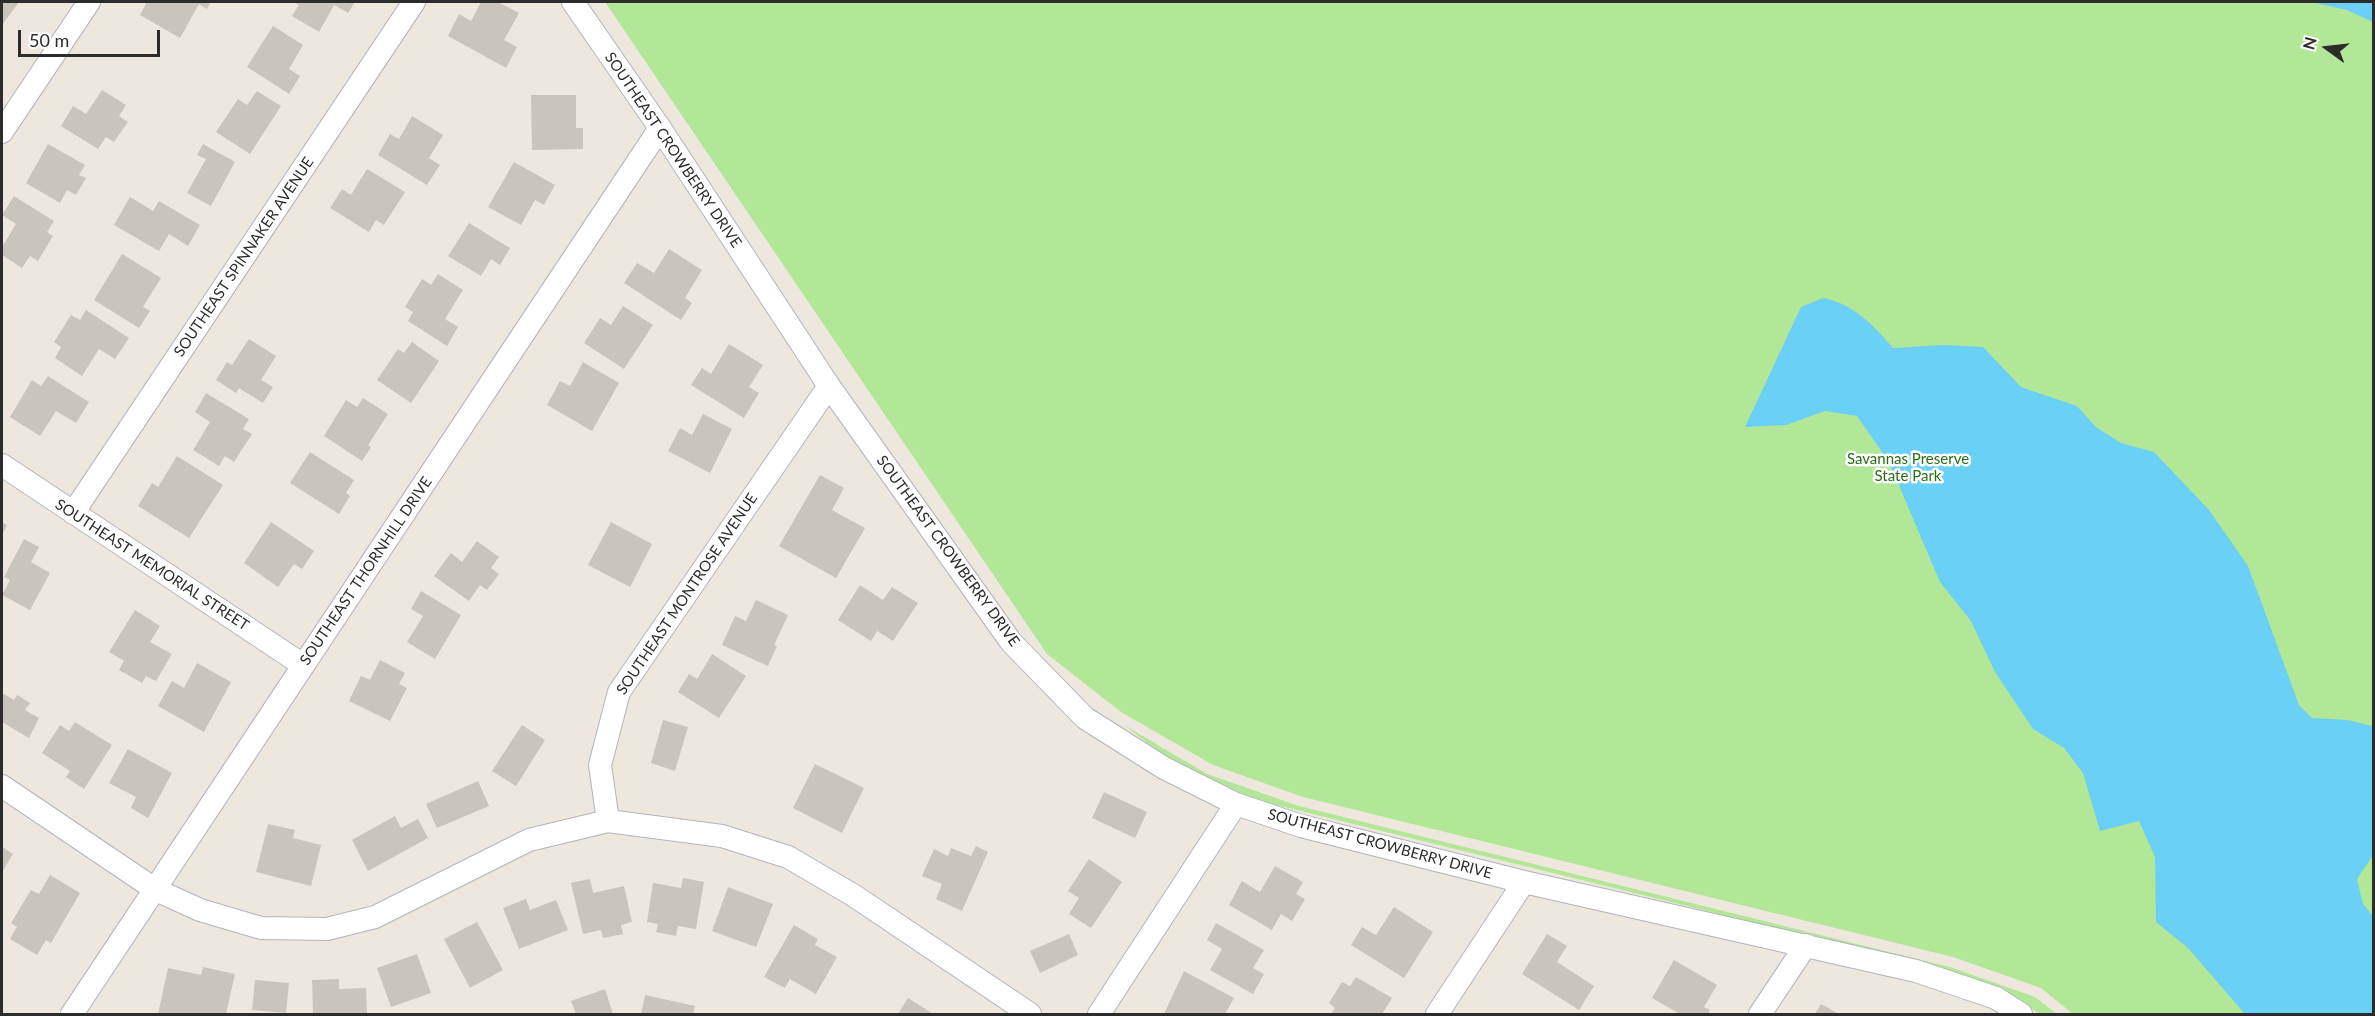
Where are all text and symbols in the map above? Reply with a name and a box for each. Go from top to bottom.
scale bar [21,18,164,56]
north arrow [2297,18,2357,78]
text: 50 m [29,29,69,51]
text: N [2298,35,2320,52]
street label: SOUTHEAST CROWBERRY DRIVE [601,49,745,251]
street label: SOUTHEAST SPINNAKER AVENUE [170,154,318,360]
park label: Savannas Preserve State Park [1847,450,1969,485]
street label: SOUTHEAST CROWBERRY DRIVE [873,452,1023,650]
street label: SOUTHEAST THORNHILL DRIVE [296,474,436,668]
street label: SOUTHEAST MONTROSE AVENUE [613,490,761,698]
street label: SOUTHEAST MEMORIAL STREET [52,495,252,635]
street label: SOUTHEAST CROWBERRY DRIVE [1266,805,1494,883]

